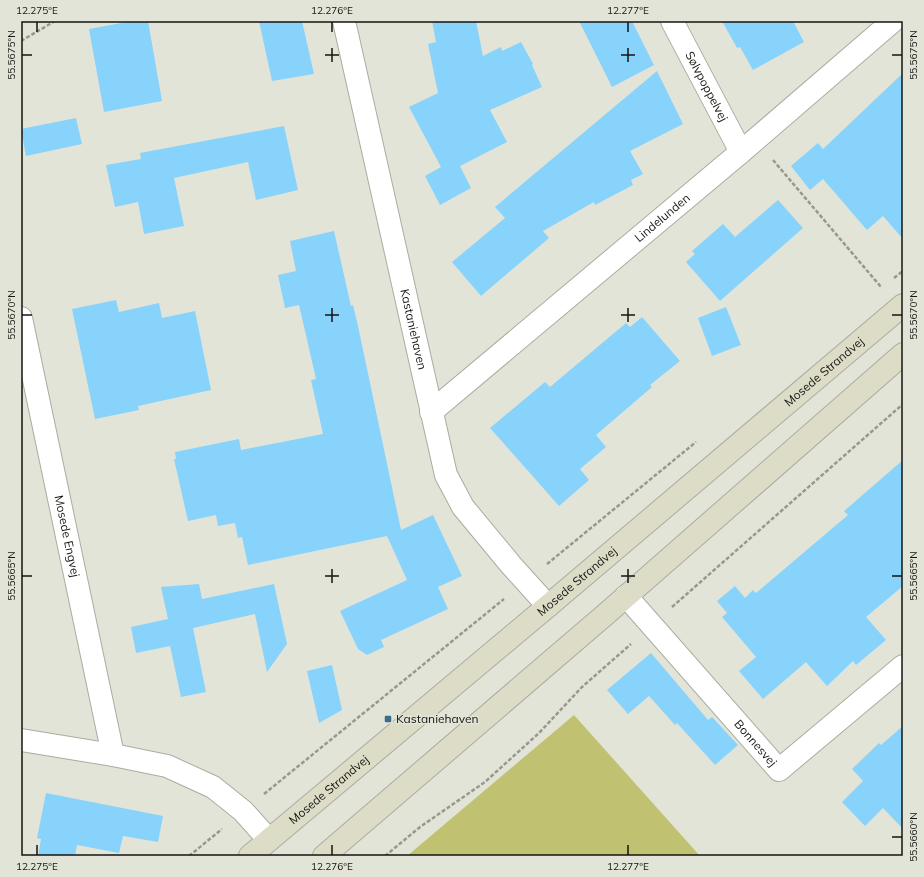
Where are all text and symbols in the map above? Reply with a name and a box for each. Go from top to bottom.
text: 12.275°E [16,4,58,17]
text: 12.276°E [311,4,353,17]
text: 12.277°E [607,4,649,17]
text: 55.5675°N [5,30,18,80]
text: 55.5675°N [907,30,920,80]
street label: Sølvpoppelvej [682,49,732,124]
street label: Lindelunden [631,190,693,245]
street label: Kastaniehaven [397,287,430,371]
text: 55.5670°N [5,290,18,340]
text: 55.5670°N [907,290,920,340]
street label: Mosede Strandvej [781,333,867,409]
street label: Mosede Engvej [51,494,83,579]
street label: Mosede Strandvej [534,543,620,619]
text: 55.5665°N [5,551,18,601]
text: 55.5665°N [907,551,920,601]
place label: Kastaniehaven [396,711,479,726]
marker: Kastaniehaven [383,714,393,724]
street label: Bonnesvej [731,716,780,769]
street label: Mosede Strandvej [286,752,372,827]
text: 55.5660°N [907,812,920,862]
text: 12.275°E [16,860,58,873]
text: 12.276°E [311,860,353,873]
text: 12.277°E [607,860,649,873]

